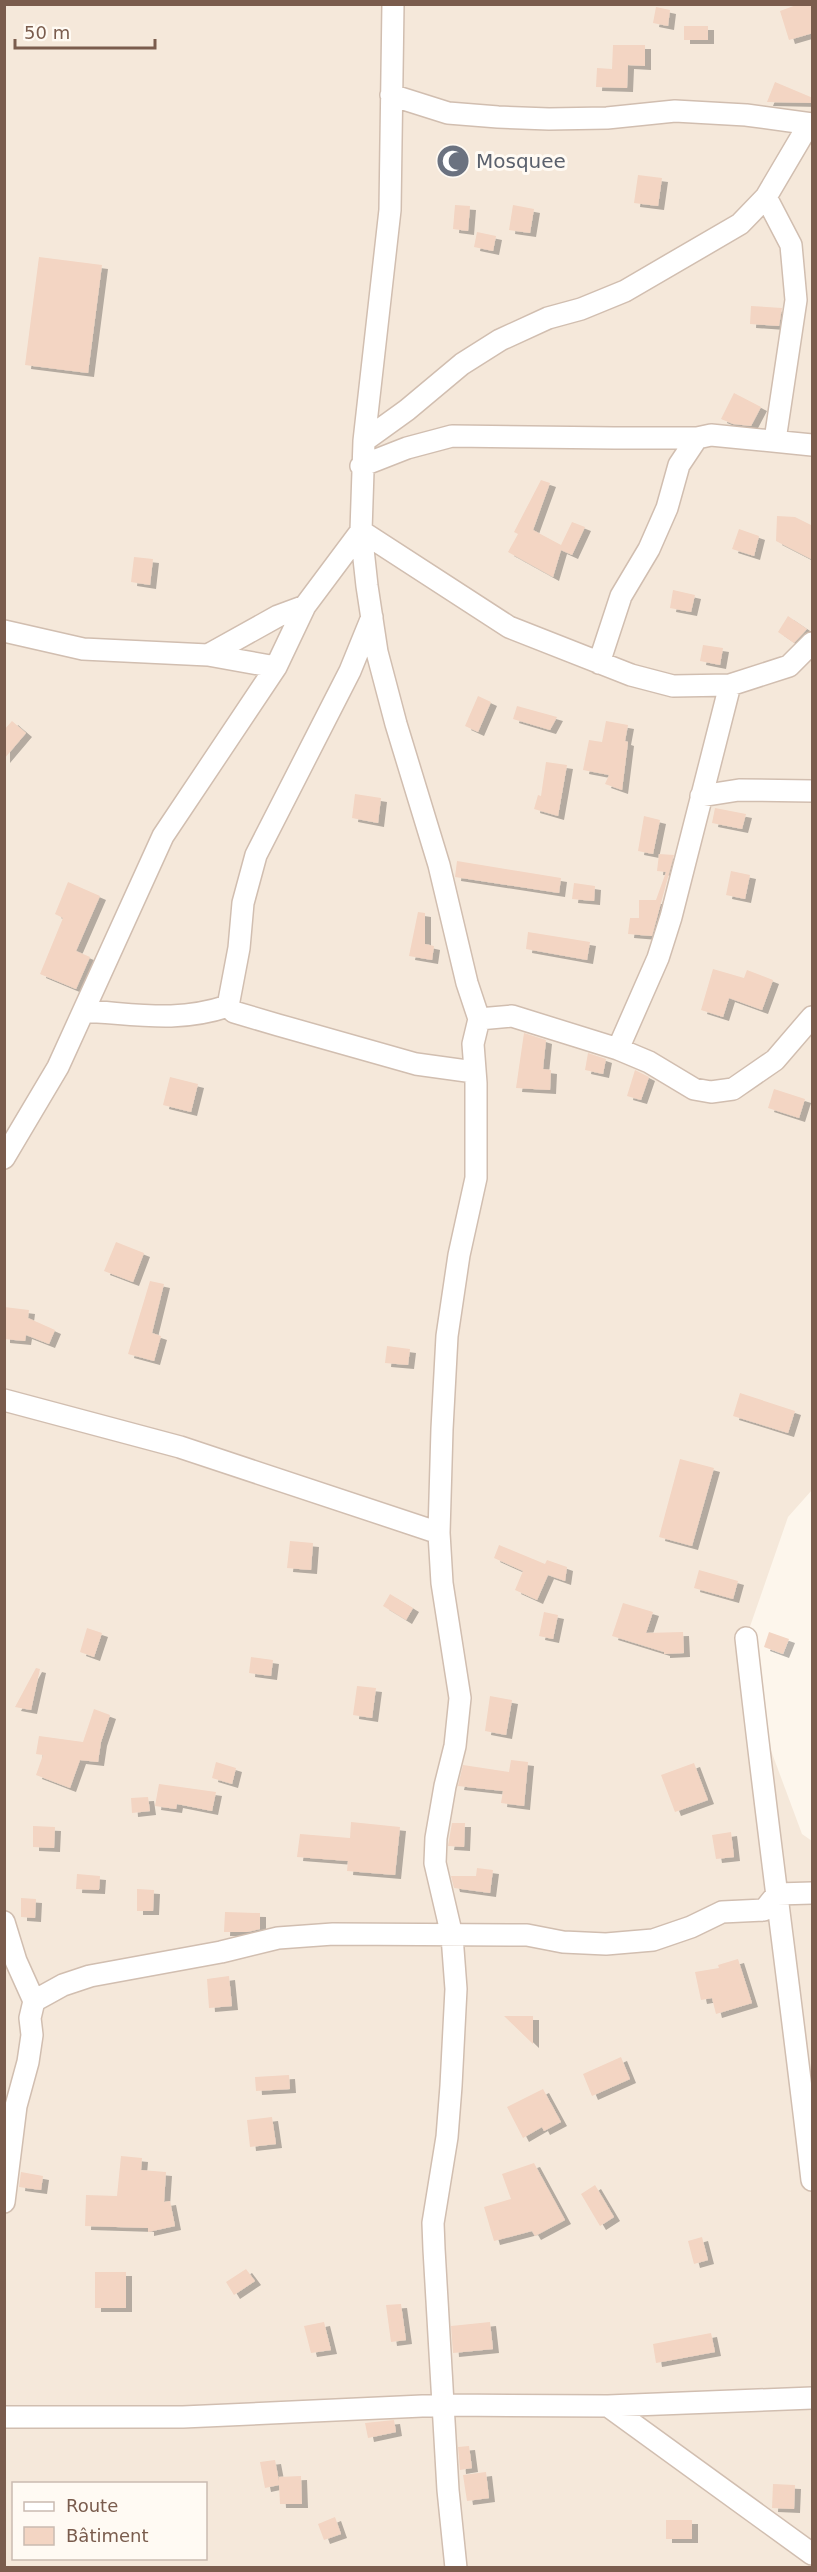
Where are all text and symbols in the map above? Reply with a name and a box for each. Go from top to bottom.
scale bar [15,12,154,50]
text: 50 m [24,22,70,43]
mosque icon: Mosquee [435,143,471,179]
place label: Mosquee [476,149,566,173]
legend [12,2482,207,2560]
text: Route [66,2495,118,2516]
text: Bâtiment [66,2525,149,2546]

